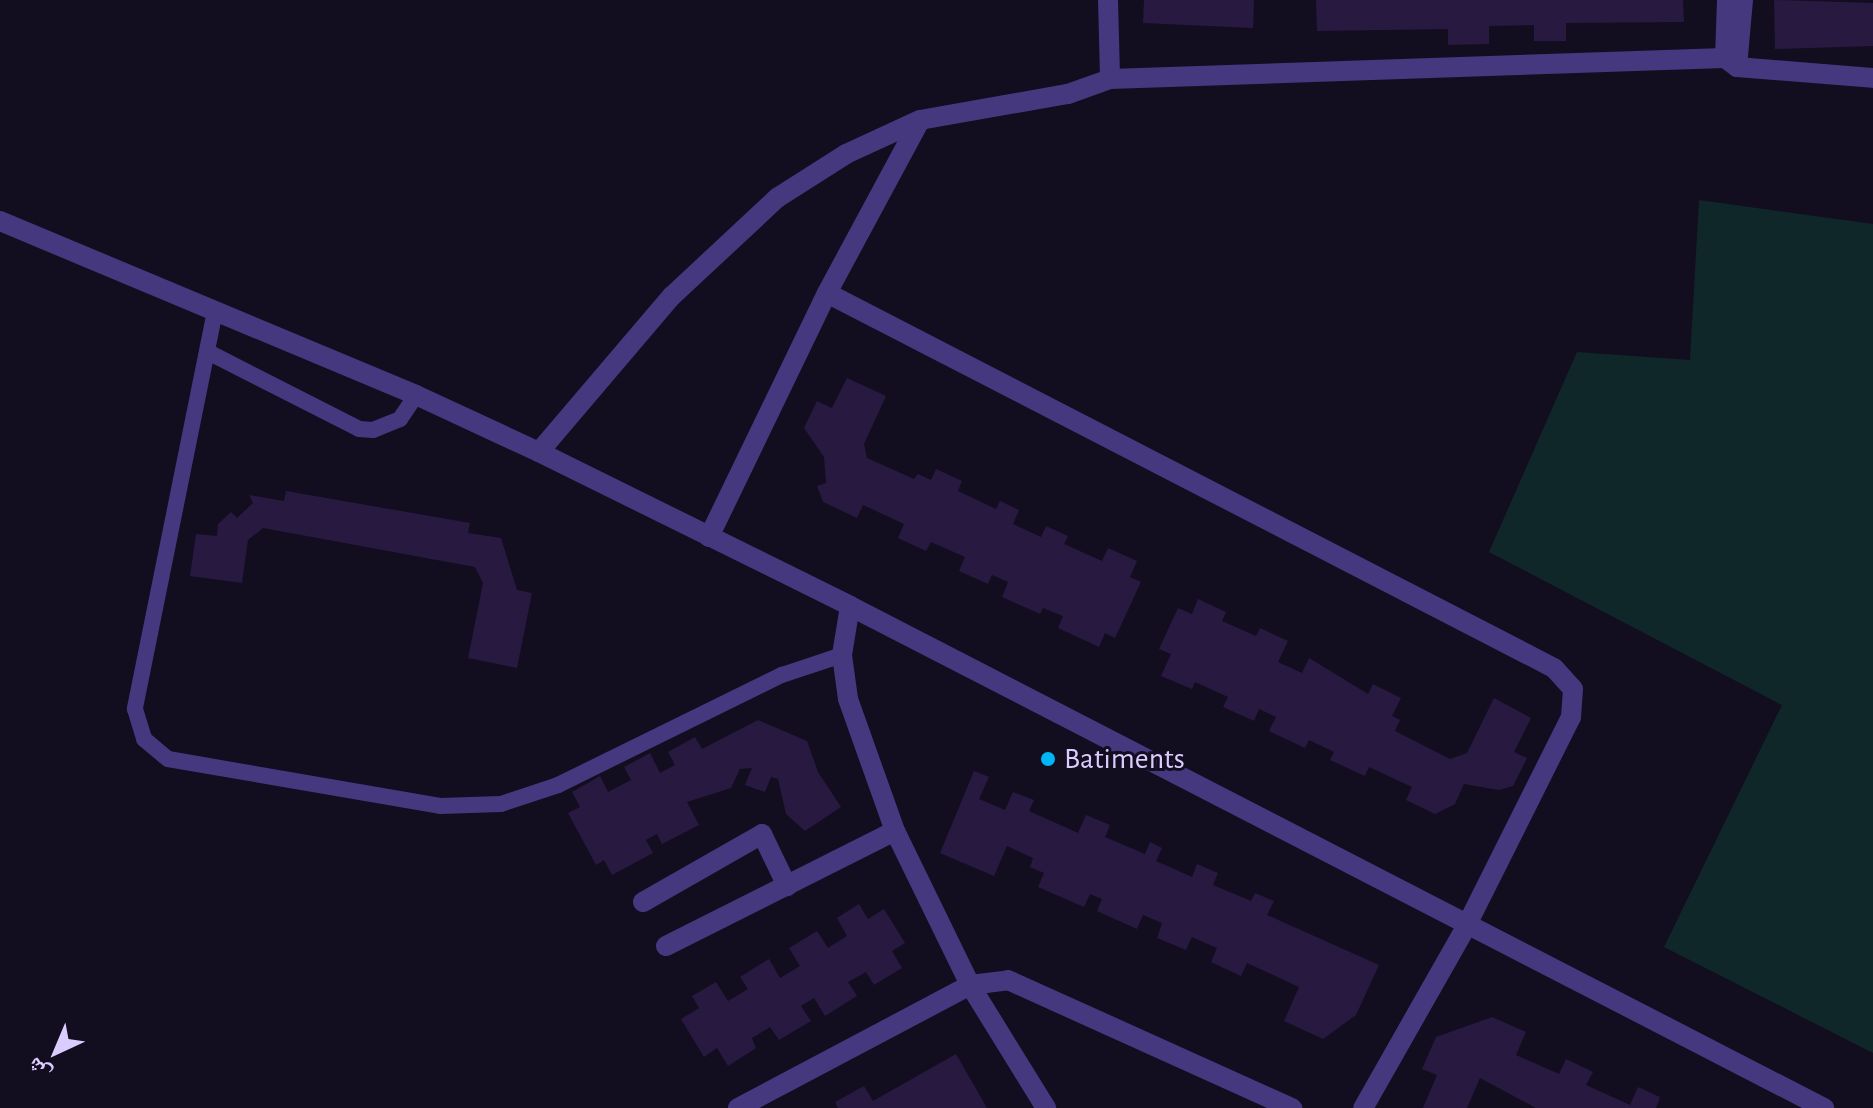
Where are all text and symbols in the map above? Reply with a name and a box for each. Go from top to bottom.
place label: Batiments [1064,741,1185,777]
marker: Batiments [1039,750,1057,768]
north arrow [16,1012,96,1092]
text: ش [23,1053,55,1085]

